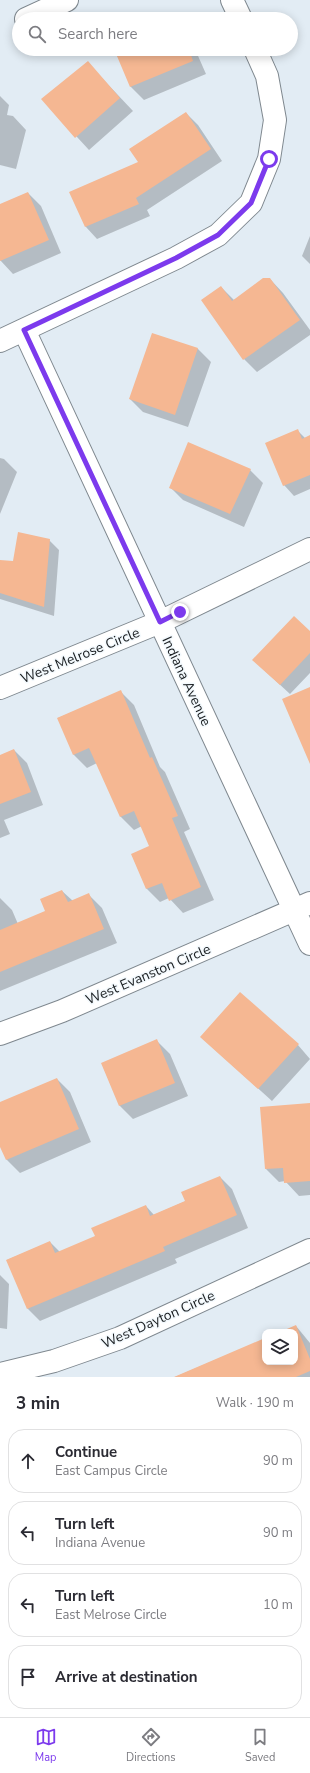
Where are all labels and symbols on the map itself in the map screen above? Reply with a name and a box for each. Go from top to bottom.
route start [260,150,278,168]
route end [171,603,189,621]
street label: West Melrose Circle [18,623,143,688]
street label: Indiana Avenue [157,633,216,729]
street label: West Evanston Circle [83,940,214,1009]
street label: West Dayton Circle [99,1286,218,1353]

